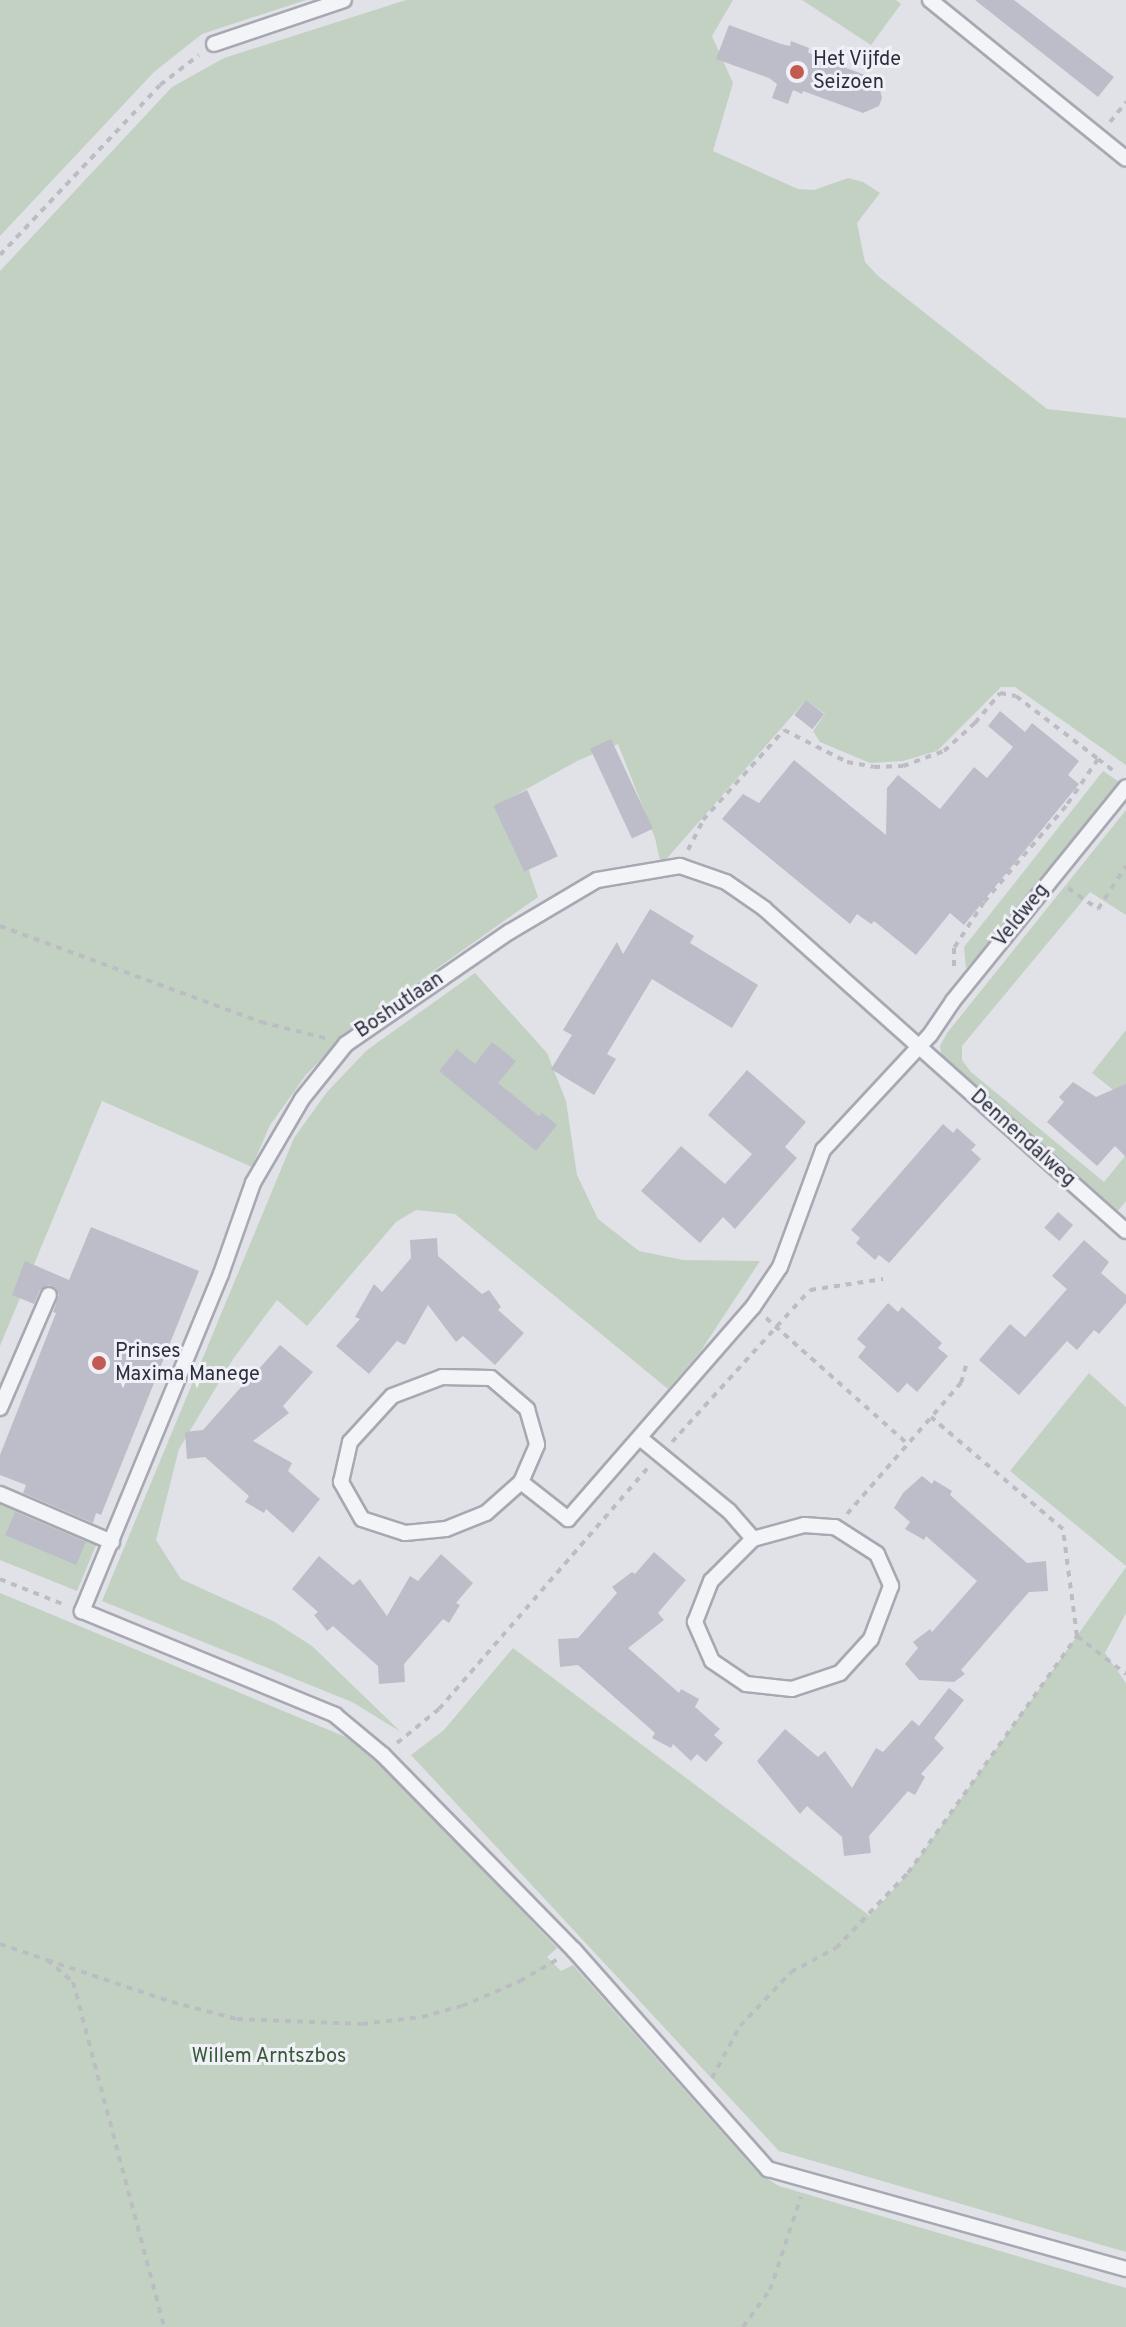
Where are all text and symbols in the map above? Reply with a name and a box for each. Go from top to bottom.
place label: Het Vijfde Seizoen [813,48,902,95]
marker: Het Vijfde Seizoen [788,63,806,81]
street label: Veldweg [989,879,1055,953]
street label: Boshutlaan [351,968,449,1044]
street label: Dennendalweg [964,1085,1080,1193]
place label: Prinses Maxima Manege [115,1340,260,1387]
marker: Prinses Maxima Manege [90,1354,108,1372]
park label: Willem Arntszbos [191,2045,347,2069]

